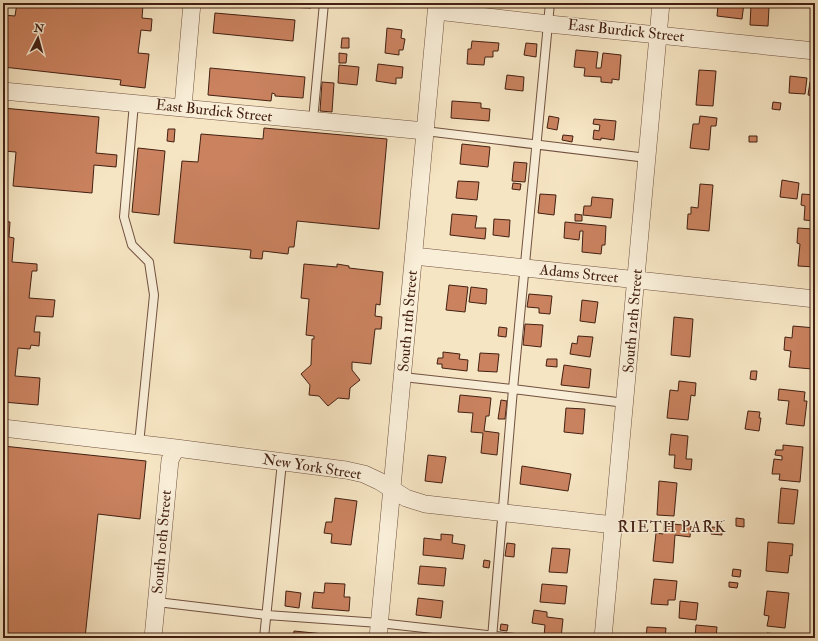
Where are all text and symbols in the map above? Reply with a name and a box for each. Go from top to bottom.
street label: East Burdick Street [567,15,685,47]
north arrow [18,18,58,58]
text: N [32,21,46,36]
street label: East Burdick Street [155,95,273,127]
street label: Adams Street [538,260,619,288]
street label: South 12th Street [619,268,647,374]
street label: South 11th Street [394,269,422,373]
street label: New York Street [261,450,363,484]
street label: South 10th Street [148,489,176,595]
district label: RIETH PARK [617,517,727,537]

